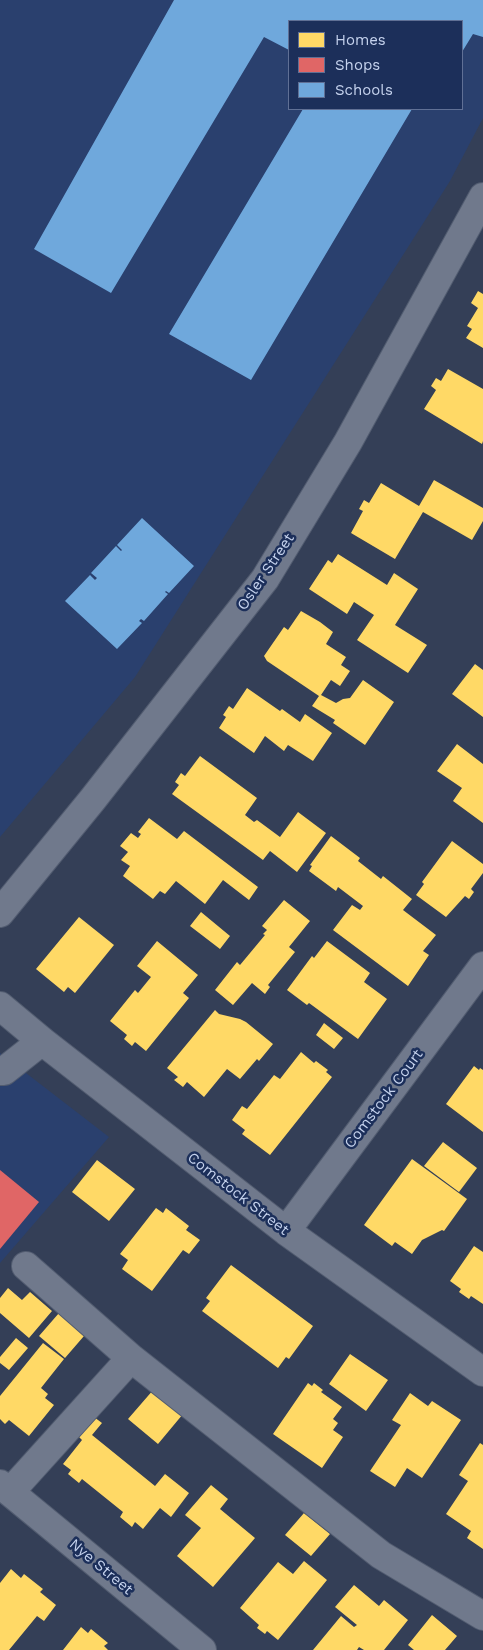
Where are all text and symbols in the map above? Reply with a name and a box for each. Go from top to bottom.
legend [288,20,463,110]
text: Homes [335,31,386,49]
text: Shops [335,56,380,74]
text: Schools [335,81,393,99]
street label: Osler Street [234,530,298,614]
street label: Comstock Court [341,1046,427,1152]
street label: Comstock Street [184,1149,292,1239]
street label: Nye Street [65,1535,137,1599]

